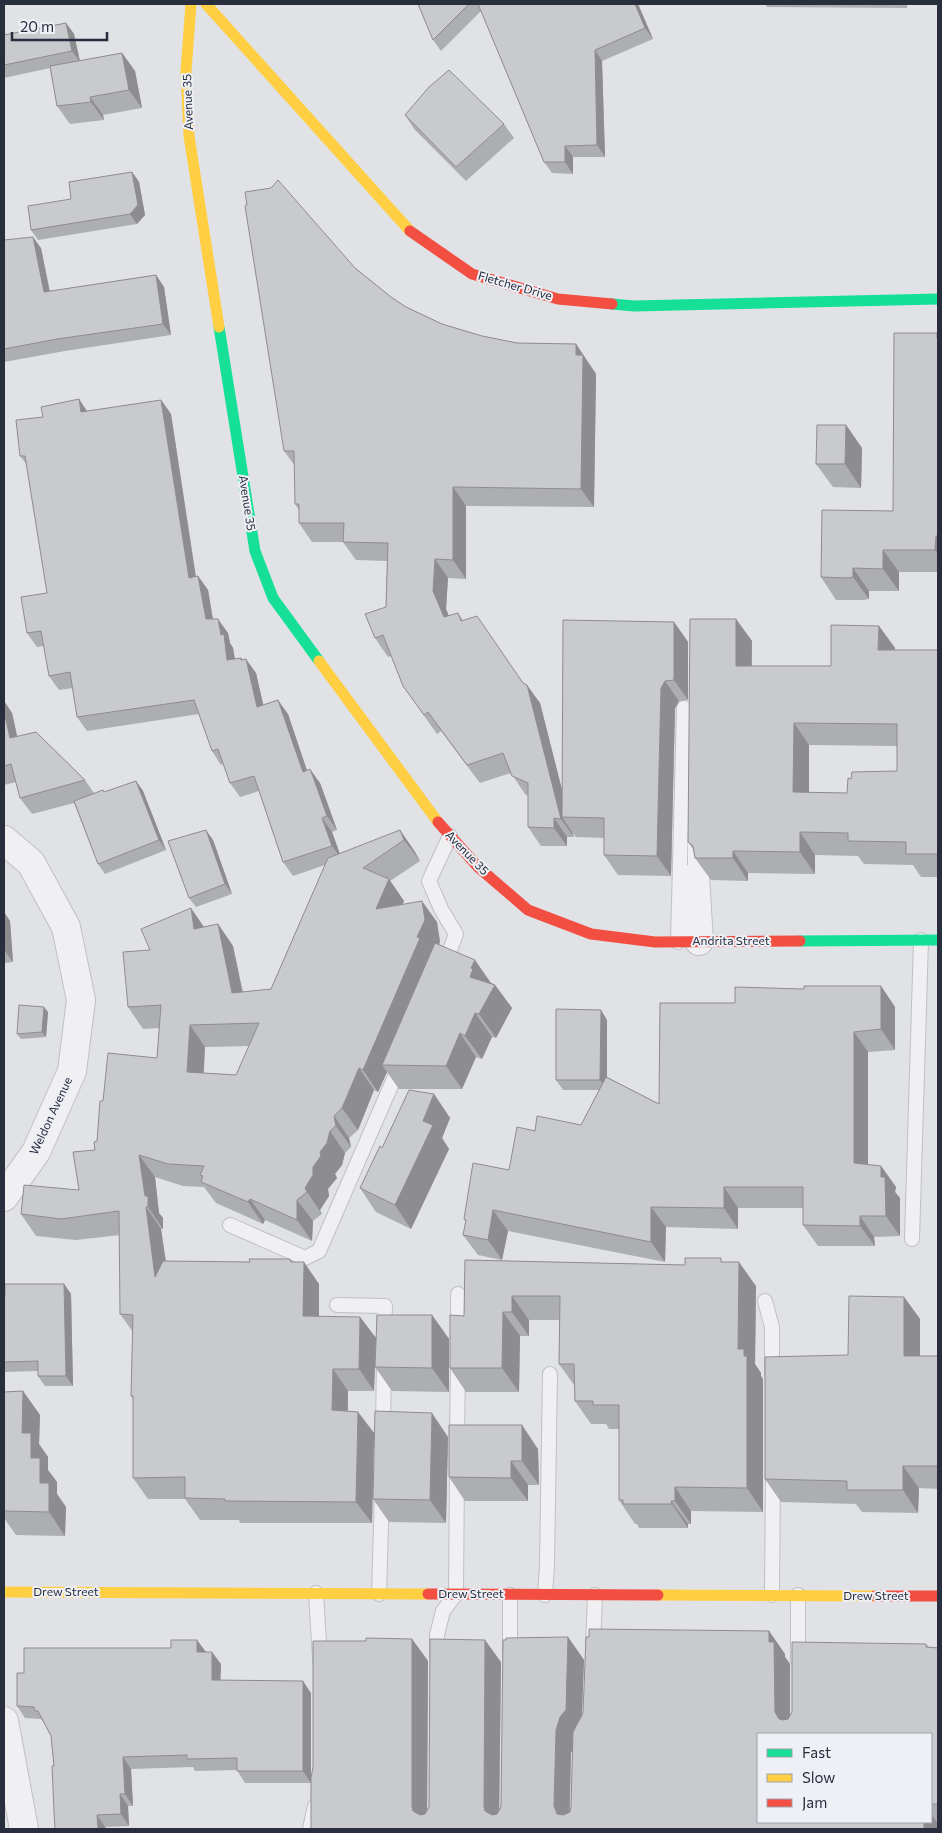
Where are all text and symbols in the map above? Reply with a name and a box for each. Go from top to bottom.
scale bar [12,10,108,42]
text: 20 m [20,17,54,35]
street label: Avenue 35 [179,74,195,130]
street label: Fletcher Drive [477,268,554,302]
street label: Avenue 35 [237,474,259,532]
street label: Avenue 35 [443,827,492,877]
street label: Andrita Street [692,933,770,947]
street label: Weldon Avenue [26,1075,74,1157]
street label: Drew Street [33,1584,99,1598]
street label: Drew Street [438,1586,504,1600]
street label: Drew Street [843,1588,909,1602]
legend [757,1733,932,1823]
text: Fast [802,1743,831,1761]
text: Slow [802,1768,835,1786]
text: Jam [802,1793,827,1811]

